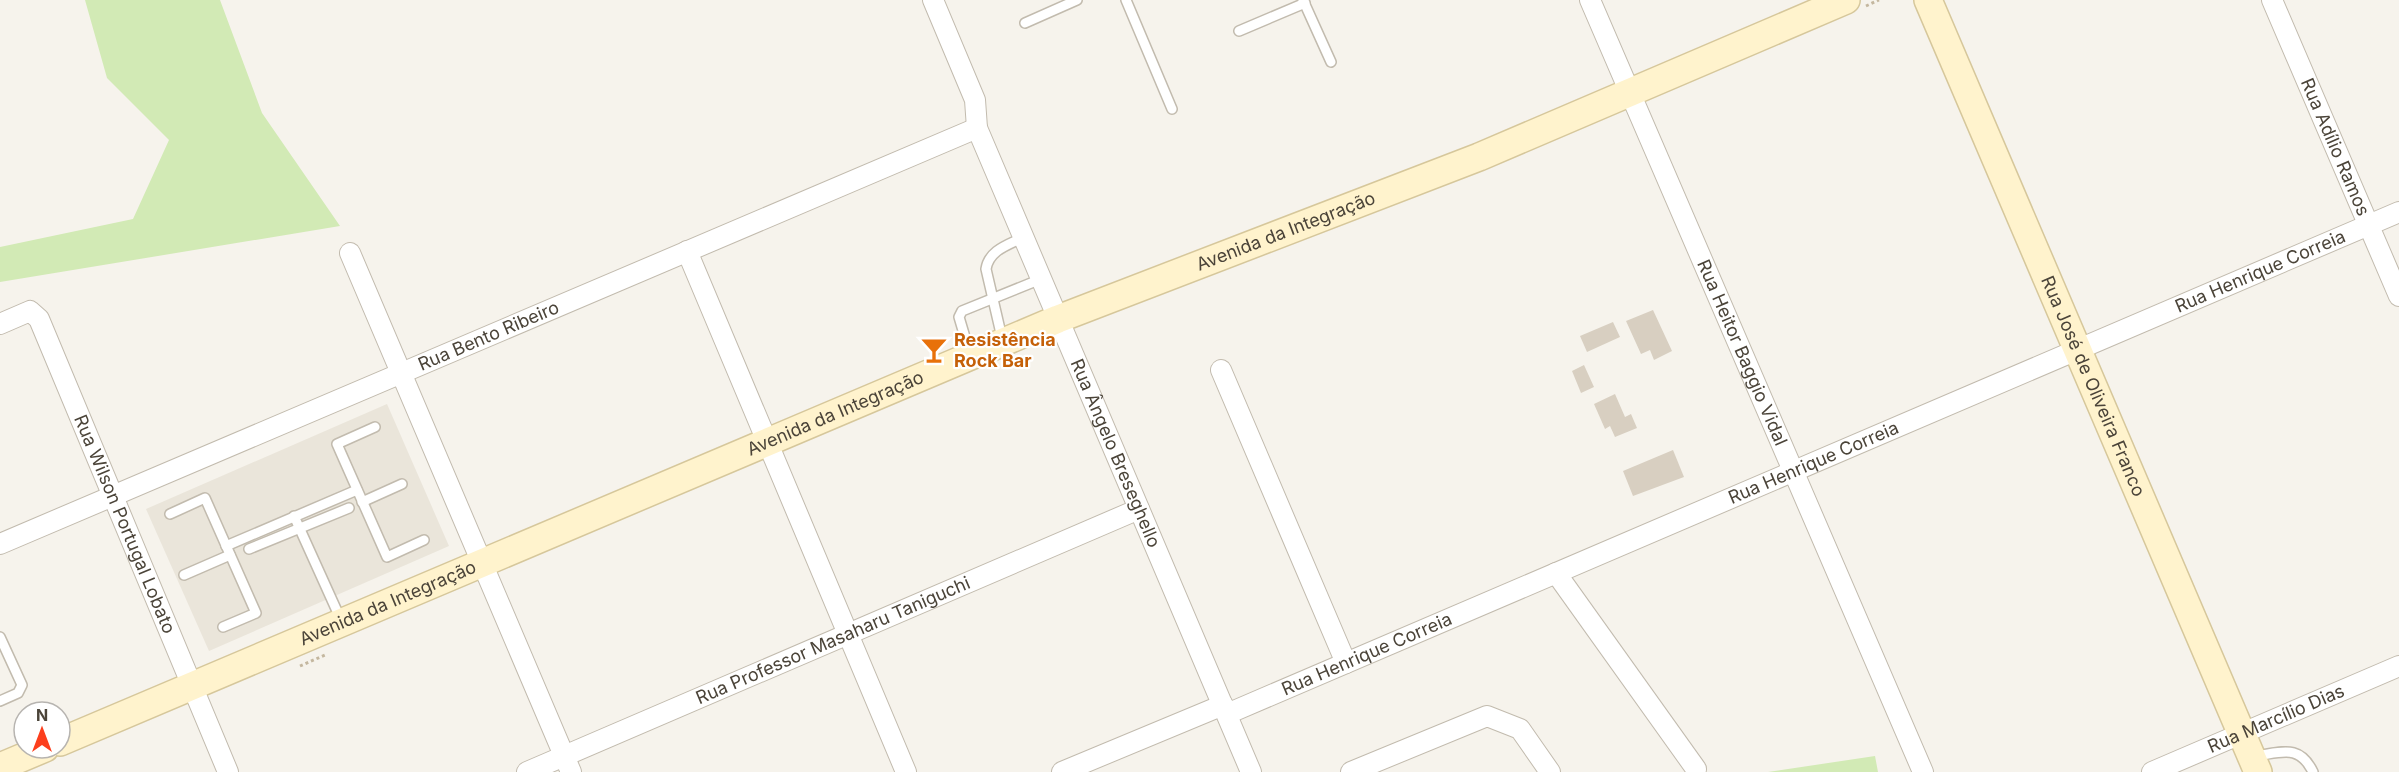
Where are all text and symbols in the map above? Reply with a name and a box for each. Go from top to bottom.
street label: Rua Adílio Ramos [2297,75,2374,219]
street label: Avenida da Integração [1193,187,1378,275]
street label: Rua Henrique Correia [2172,225,2348,317]
street label: Rua Heitor Baggio Vidal [1693,256,1792,449]
street label: Rua José de Oliveira Franco [2037,272,2150,500]
street label: Rua Bento Ribeiro [415,296,562,375]
place label: Resistência Rock Bar [954,329,1056,371]
bar icon: Resistência Rock Bar [919,335,949,365]
street label: Rua Ângelo Breseghello [1066,356,1165,550]
street label: Avenida da Integração [744,366,927,460]
street label: Rua Wilson Portugal Lobato [70,411,180,636]
street label: Rua Henrique Correia [1725,417,1902,508]
street label: Avenida da Integração [296,556,479,649]
street label: Rua Professor Masaharu Taniguchi [693,572,973,708]
street label: Rua Henrique Correia [1278,608,1455,699]
street label: Rua Marcílio Dias [2204,680,2347,757]
north arrow [12,700,72,760]
text: N [36,705,48,725]

